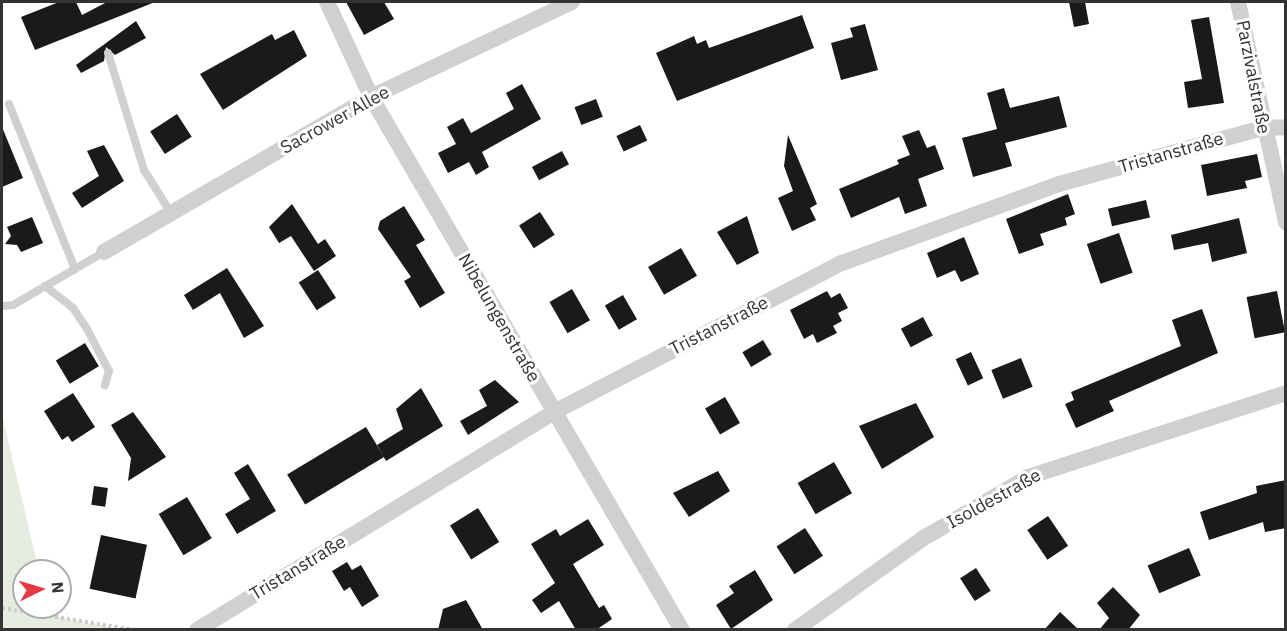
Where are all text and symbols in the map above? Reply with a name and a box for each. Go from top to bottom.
street label: Parzivalstraße [1231,18,1275,136]
street label: Sacrower Allee [277,81,393,159]
street label: Tristanstraße [1116,128,1226,178]
street label: Nibelungenstraße [453,250,545,386]
street label: Tristanstraße [666,292,772,360]
street label: Isoldestraße [943,464,1045,534]
street label: Tristanstraße [246,531,350,605]
north arrow [12,559,72,619]
text: N [47,581,68,594]

